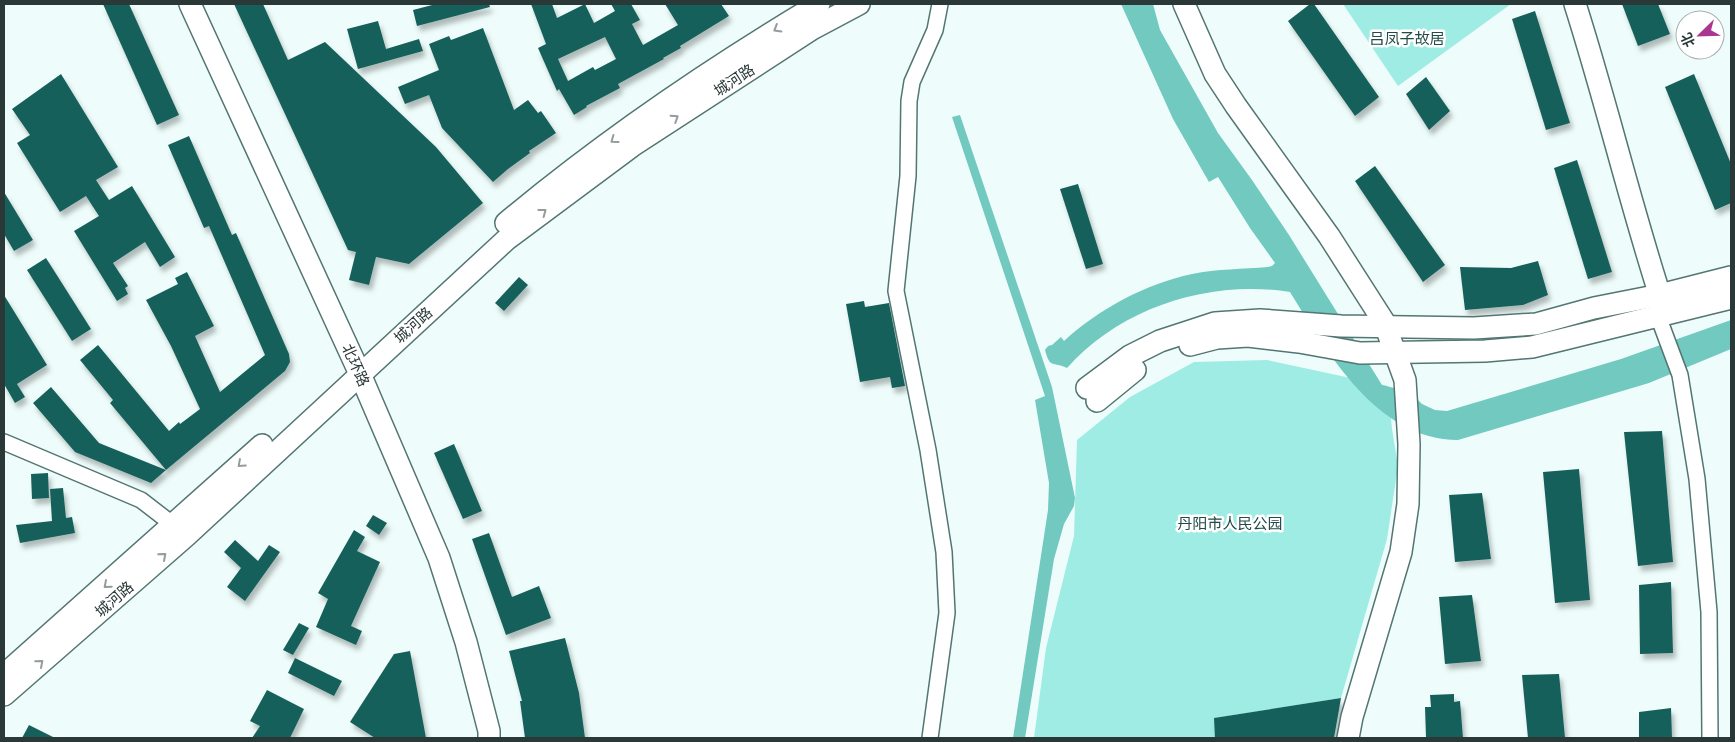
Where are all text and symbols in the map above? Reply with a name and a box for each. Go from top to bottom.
north arrow [1675,10,1725,60]
one-way arrow [774,22,783,32]
park label: 吕凤子故居 [1369,28,1445,49]
text: 北 [1676,30,1699,50]
street label: 城河路 [709,59,759,101]
one-way arrow [669,115,679,124]
one-way arrow [610,134,620,143]
one-way arrow [537,210,546,218]
street label: 城河路 [389,302,437,348]
street label: 北环路 [337,340,375,390]
one-way arrow [237,459,246,468]
park label: 丹阳市人民公园 [1177,513,1283,534]
one-way arrow [157,553,166,562]
street label: 城河路 [90,576,138,622]
one-way arrow [103,579,112,588]
one-way arrow [35,660,44,669]

